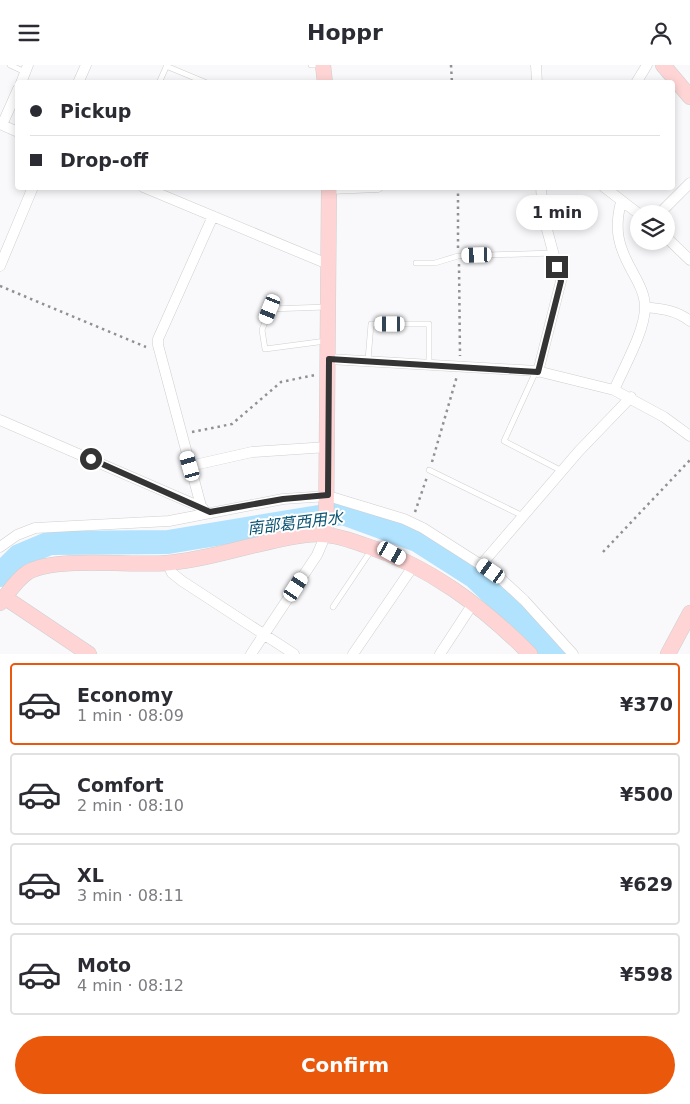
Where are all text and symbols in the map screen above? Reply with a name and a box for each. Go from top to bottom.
icon: menu [15,19,43,47]
icon: person [647,19,675,47]
text: Hoppr [307,20,383,45]
text: Pickup [60,100,131,122]
text: Drop-off [60,149,148,171]
callout: 1 min [516,195,598,229]
text: 1 min [532,203,582,222]
map controls [630,205,675,250]
button: layers [630,205,675,250]
car [461,247,492,263]
route end [546,256,568,278]
car [257,292,282,326]
car [375,317,405,332]
route start [80,448,102,470]
car [178,450,201,482]
water label: 南部葛西用水 [246,507,346,538]
car [375,539,408,567]
car [474,556,507,586]
car [281,570,310,604]
icon: car [17,682,62,727]
text: Economy [77,684,173,706]
text: ¥370 [620,693,673,715]
text: 1 min · 08:09 [77,706,184,725]
icon: car [17,772,62,817]
text: Comfort [77,774,164,796]
text: ¥500 [620,783,673,805]
text: 2 min · 08:10 [77,796,184,815]
icon: car [17,862,62,907]
text: XL [77,864,104,886]
text: ¥629 [620,873,673,895]
text: 3 min · 08:11 [77,886,184,905]
icon: car [17,952,62,997]
text: Moto [77,954,131,976]
text: ¥598 [620,963,673,985]
text: 4 min · 08:12 [77,976,184,995]
button: Confirm [15,1036,675,1094]

